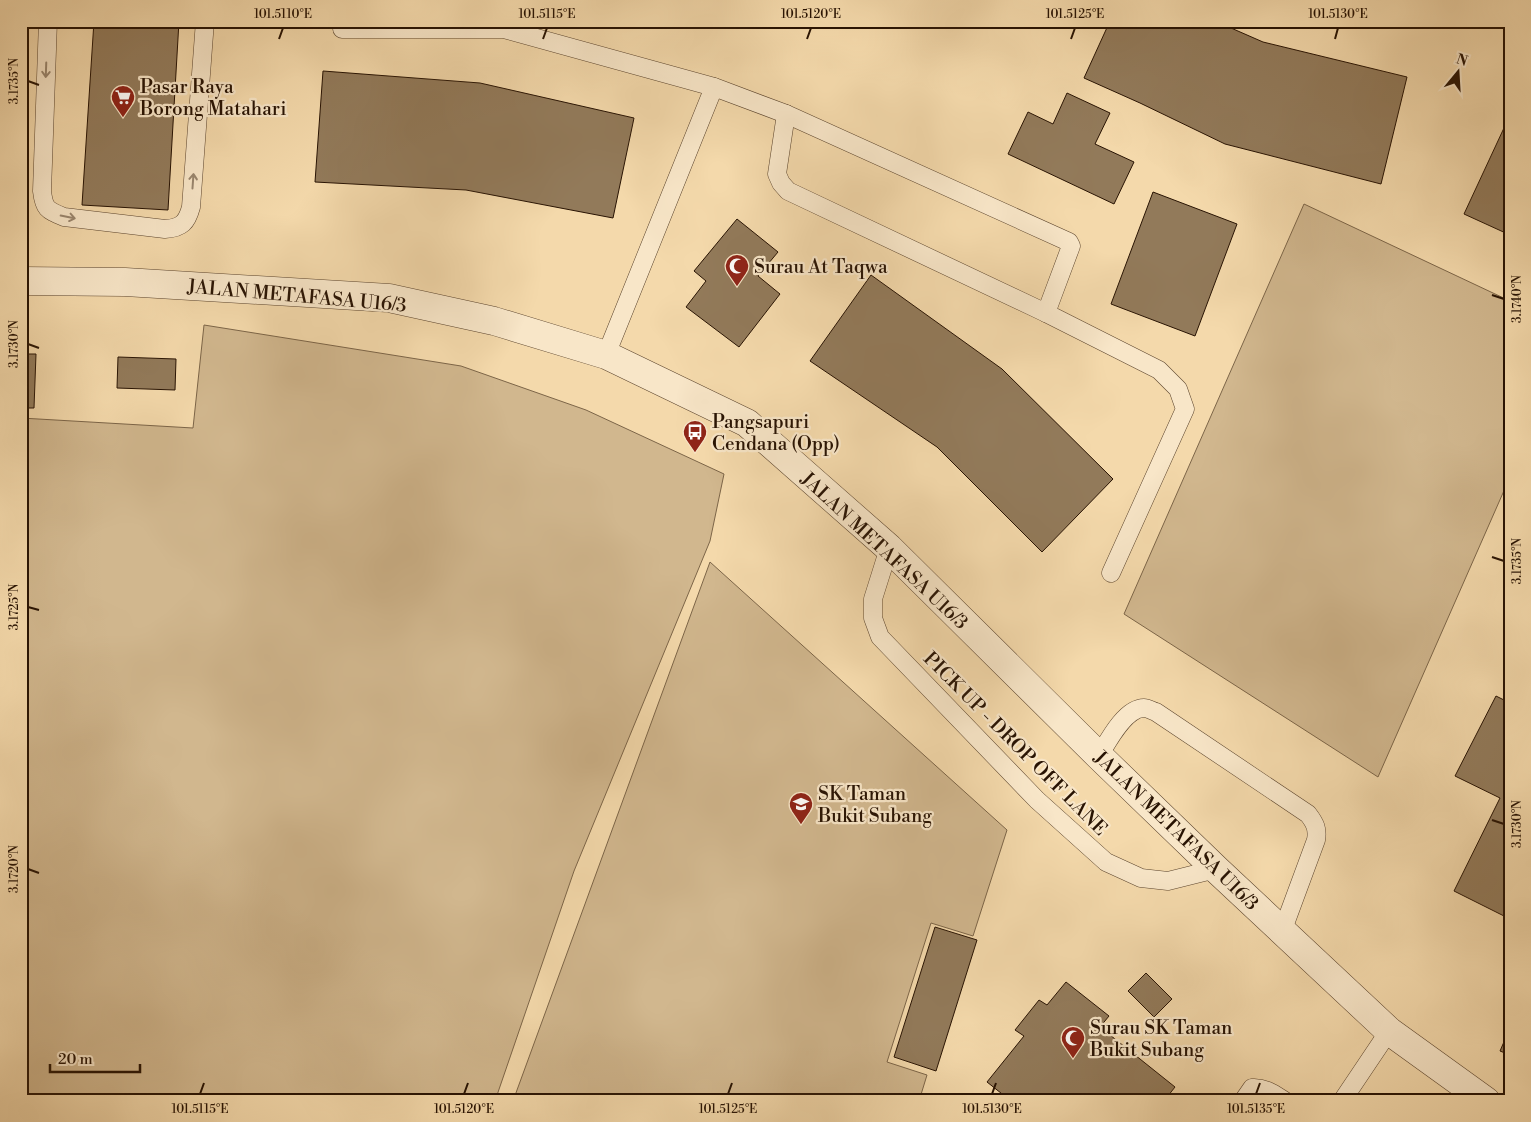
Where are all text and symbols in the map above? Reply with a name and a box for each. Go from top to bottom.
text: 101.5110°E [254,7,312,22]
text: 101.5115°E [518,7,576,22]
text: 101.5120°E [781,7,841,22]
text: 101.5125°E [1046,7,1104,22]
text: 101.5130°E [1308,7,1368,22]
north arrow [1434,48,1484,98]
text: N [1454,50,1470,71]
text: 3.1735°N [7,58,22,104]
one-way arrow [41,62,51,78]
place label: Pasar Raya Borong Matahari [139,75,287,121]
supermarket icon: Pasar Raya Borong Matahari [110,84,136,118]
one-way arrow [188,173,198,189]
one-way arrow [59,213,75,222]
mosque icon: Surau At Taqwa [724,253,750,287]
place label: Surau At Taqwa [754,255,888,279]
street label: JALAN METAFASA U16/3 [185,274,407,318]
text: 3.1740°N [1510,275,1525,323]
text: 3.1730°N [7,320,22,368]
place label: Pangsapuri Cendana (Opp) [712,410,840,456]
bus stop icon: Pangsapuri Cendana (Opp) [682,419,708,453]
street label: JALAN METAFASA U16/3 [795,466,973,634]
text: 3.1735°N [1510,538,1525,584]
text: 3.1725°N [7,584,22,630]
street label: PICK UP - DROP OFF LANE [918,647,1112,841]
street label: JALAN METAFASA U16/3 [1088,745,1264,916]
place label: SK Taman Bukit Subang [817,782,932,828]
school or university icon: SK Taman Bukit Subang [788,791,814,825]
text: 3.1730°N [1510,800,1525,848]
text: 3.1720°N [7,845,22,893]
place label: Surau SK Taman Bukit Subang [1089,1016,1232,1062]
mosque icon: Surau SK Taman Bukit Subang [1060,1025,1086,1059]
scale bar [50,1042,140,1074]
text: 20 m [58,1050,93,1069]
text: 101.5115°E [171,1102,229,1117]
text: 101.5120°E [434,1102,494,1117]
text: 101.5125°E [699,1102,757,1117]
text: 101.5130°E [962,1102,1022,1117]
text: 101.5135°E [1227,1102,1285,1117]

